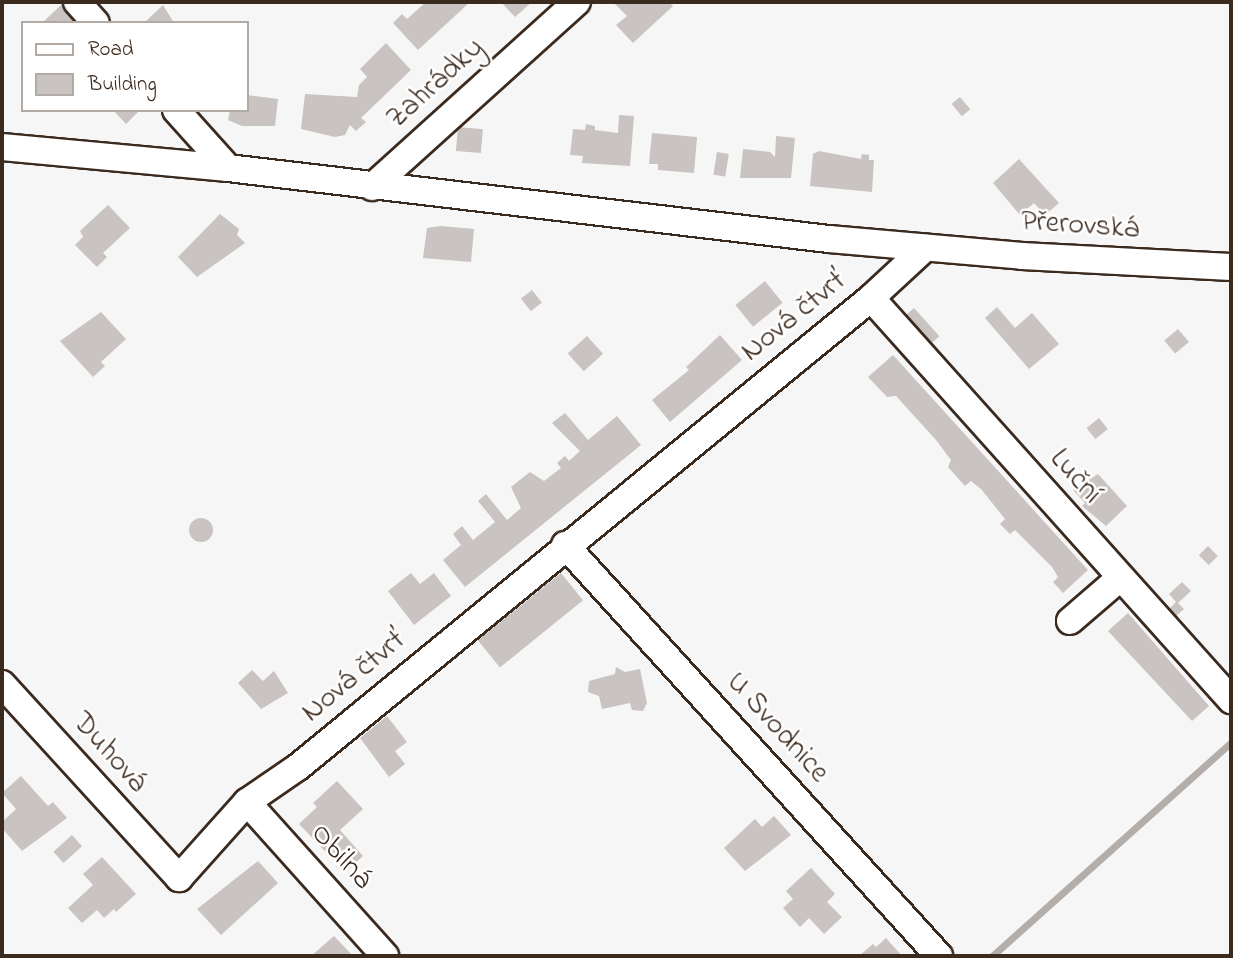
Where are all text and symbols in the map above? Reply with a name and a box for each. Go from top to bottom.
legend [21,21,248,112]
street label: Zahrádky [380,31,492,137]
text: Road [88,35,134,65]
text: Building [88,70,157,100]
street label: Přerovská [1020,204,1140,248]
street label: Nová čtvrť [734,264,854,370]
street label: Luční [1041,442,1109,512]
street label: Nová čtvrť [295,623,413,731]
street label: U Svodnice [718,665,836,791]
street label: Duhová [64,705,154,801]
street label: Obilná [302,817,380,897]

